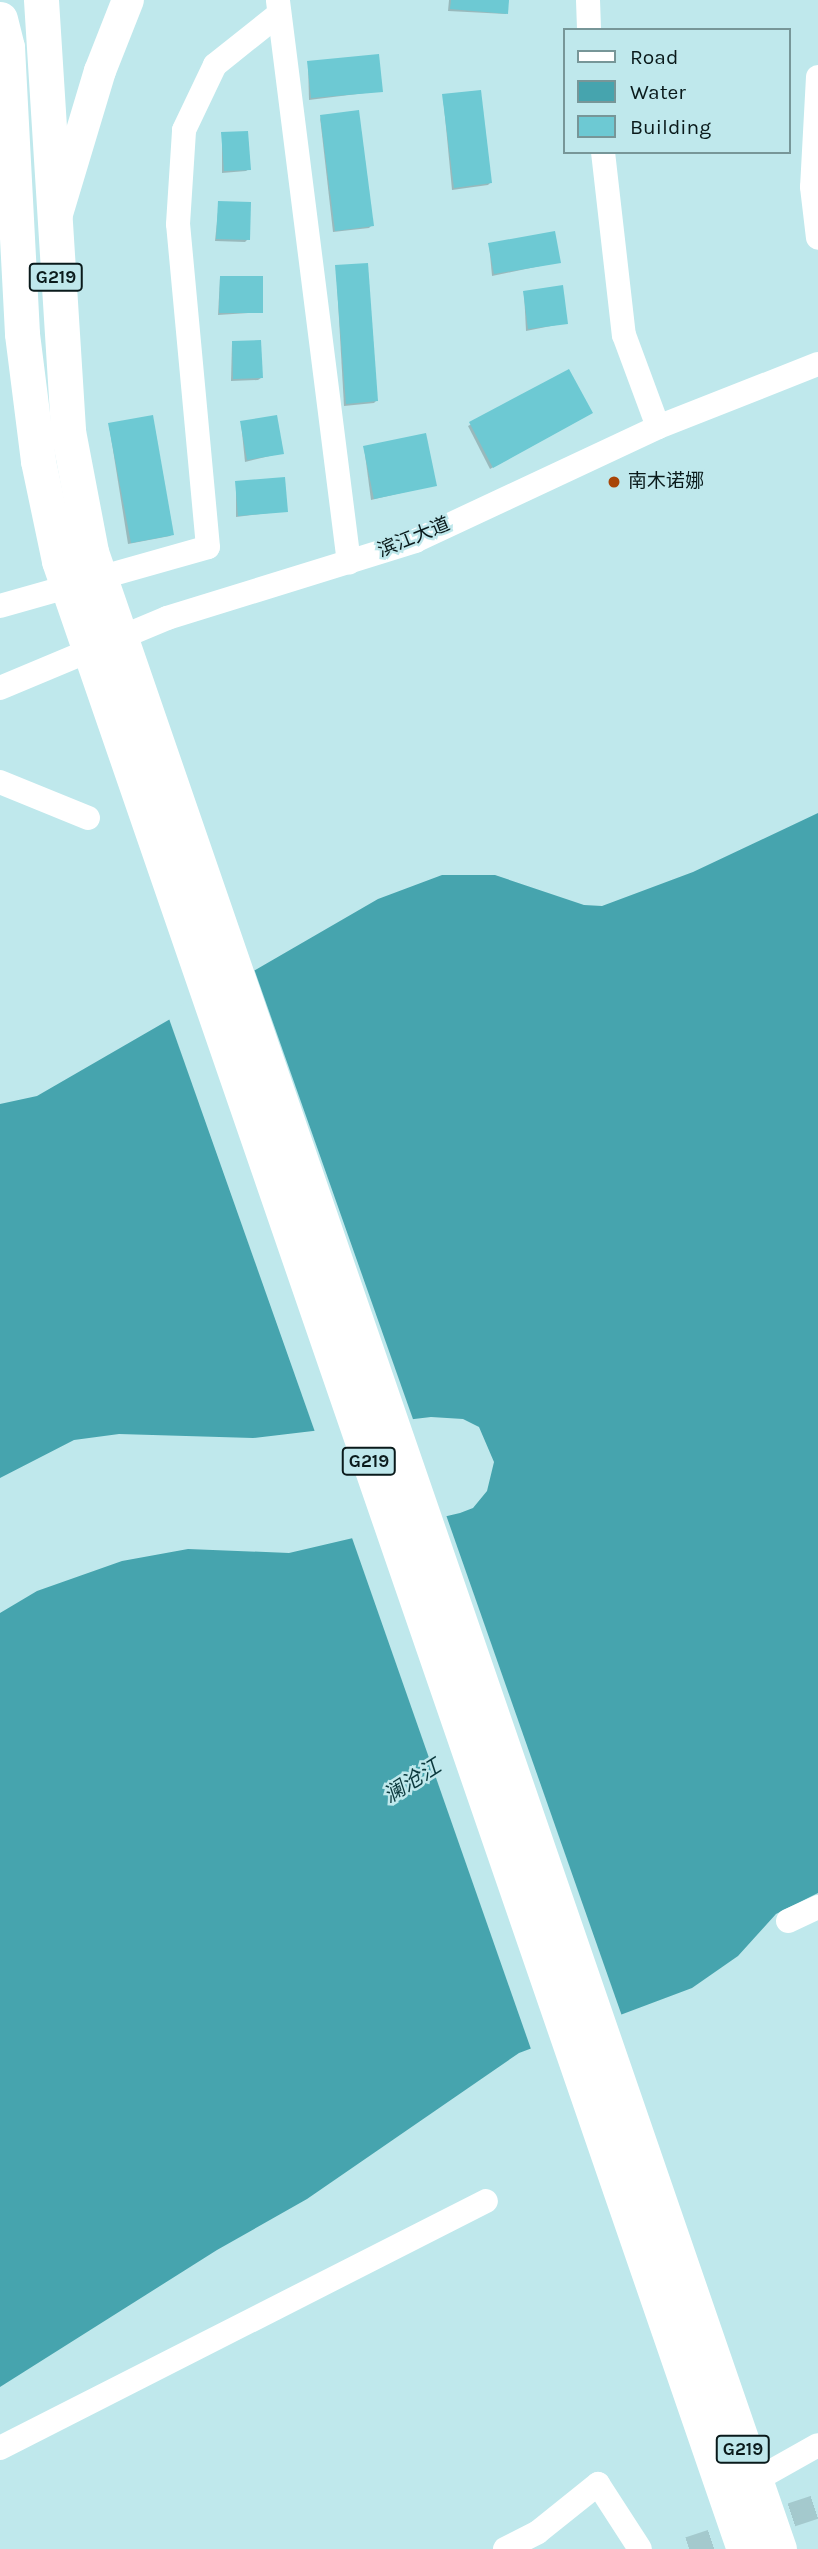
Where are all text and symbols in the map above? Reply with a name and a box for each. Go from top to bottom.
legend [562,28,790,154]
text: Road [630,45,678,69]
text: Water [630,80,686,104]
text: Building [630,115,711,139]
road number: G219 [28,262,84,292]
place label: 南木诺娜 [628,471,704,493]
marker: 南木诺娜 [606,474,622,490]
street label: 滨江大道 [374,513,454,563]
road number: G219 [341,1446,397,1476]
water label: 澜沧江 [379,1754,445,1808]
road number: G219 [715,2434,771,2463]

